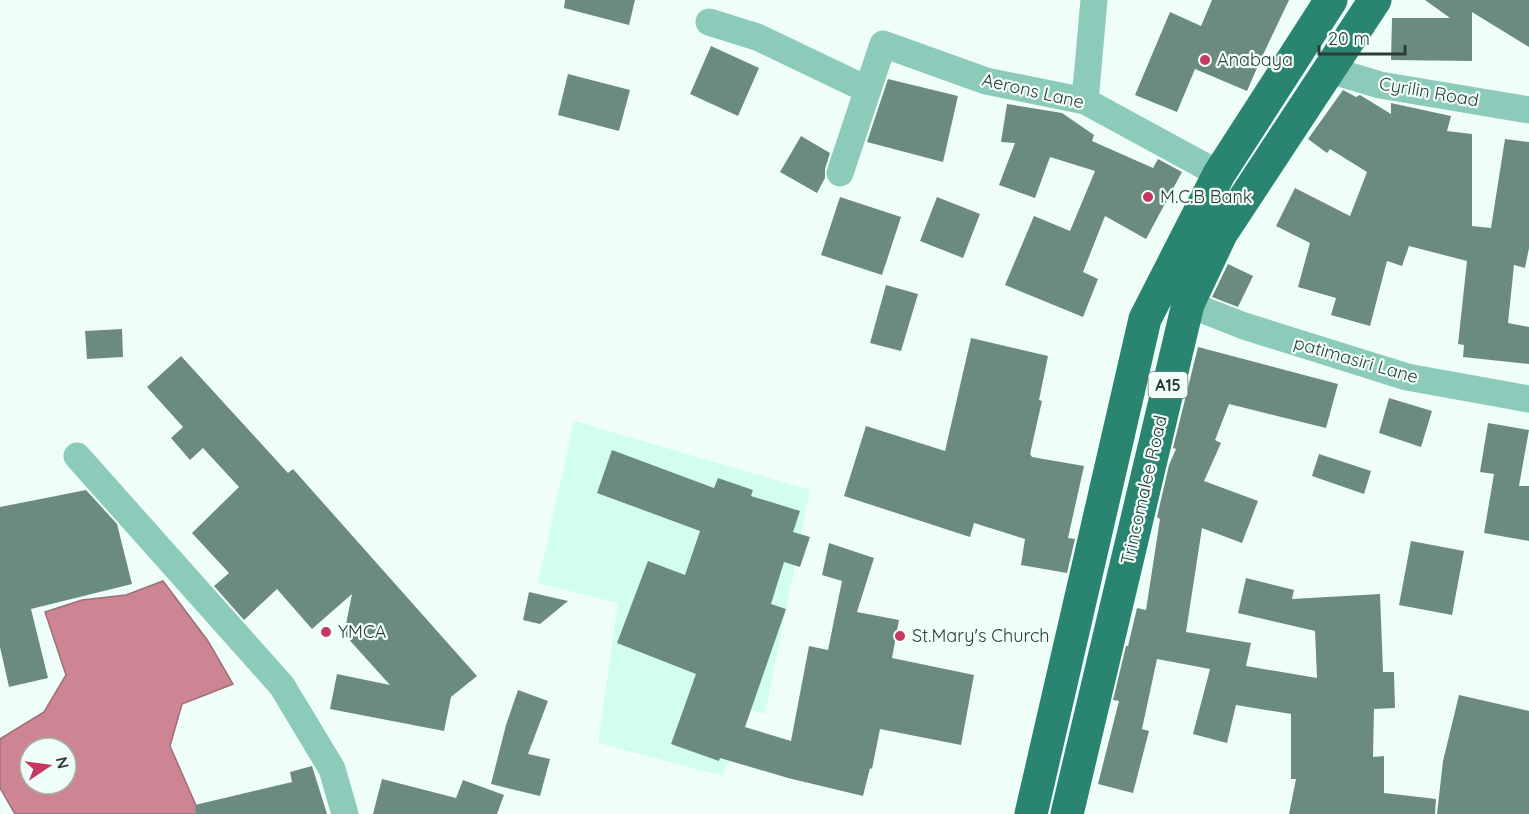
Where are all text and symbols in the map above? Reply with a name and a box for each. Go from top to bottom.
scale bar [1319,18,1404,56]
text: 20 m [1328,27,1370,50]
place label: Anabaya [1217,48,1293,71]
marker: Anabaya [1198,53,1212,67]
street label: Aerons Lane [980,68,1086,113]
street label: Cyrilin Road [1377,71,1481,112]
place label: M.C.B Bank [1160,185,1252,208]
marker: M.C.B Bank [1141,190,1155,204]
street label: patimasiri Lane [1291,331,1421,388]
road number: A15 [1148,372,1188,398]
street label: Trincomalee Road [1115,413,1172,567]
place label: YMCA [338,620,387,643]
place label: St.Mary's Church [912,624,1050,647]
marker: YMCA [319,625,333,639]
marker: St.Mary's Church [893,629,907,643]
north arrow [18,736,78,796]
text: N [52,755,74,771]

